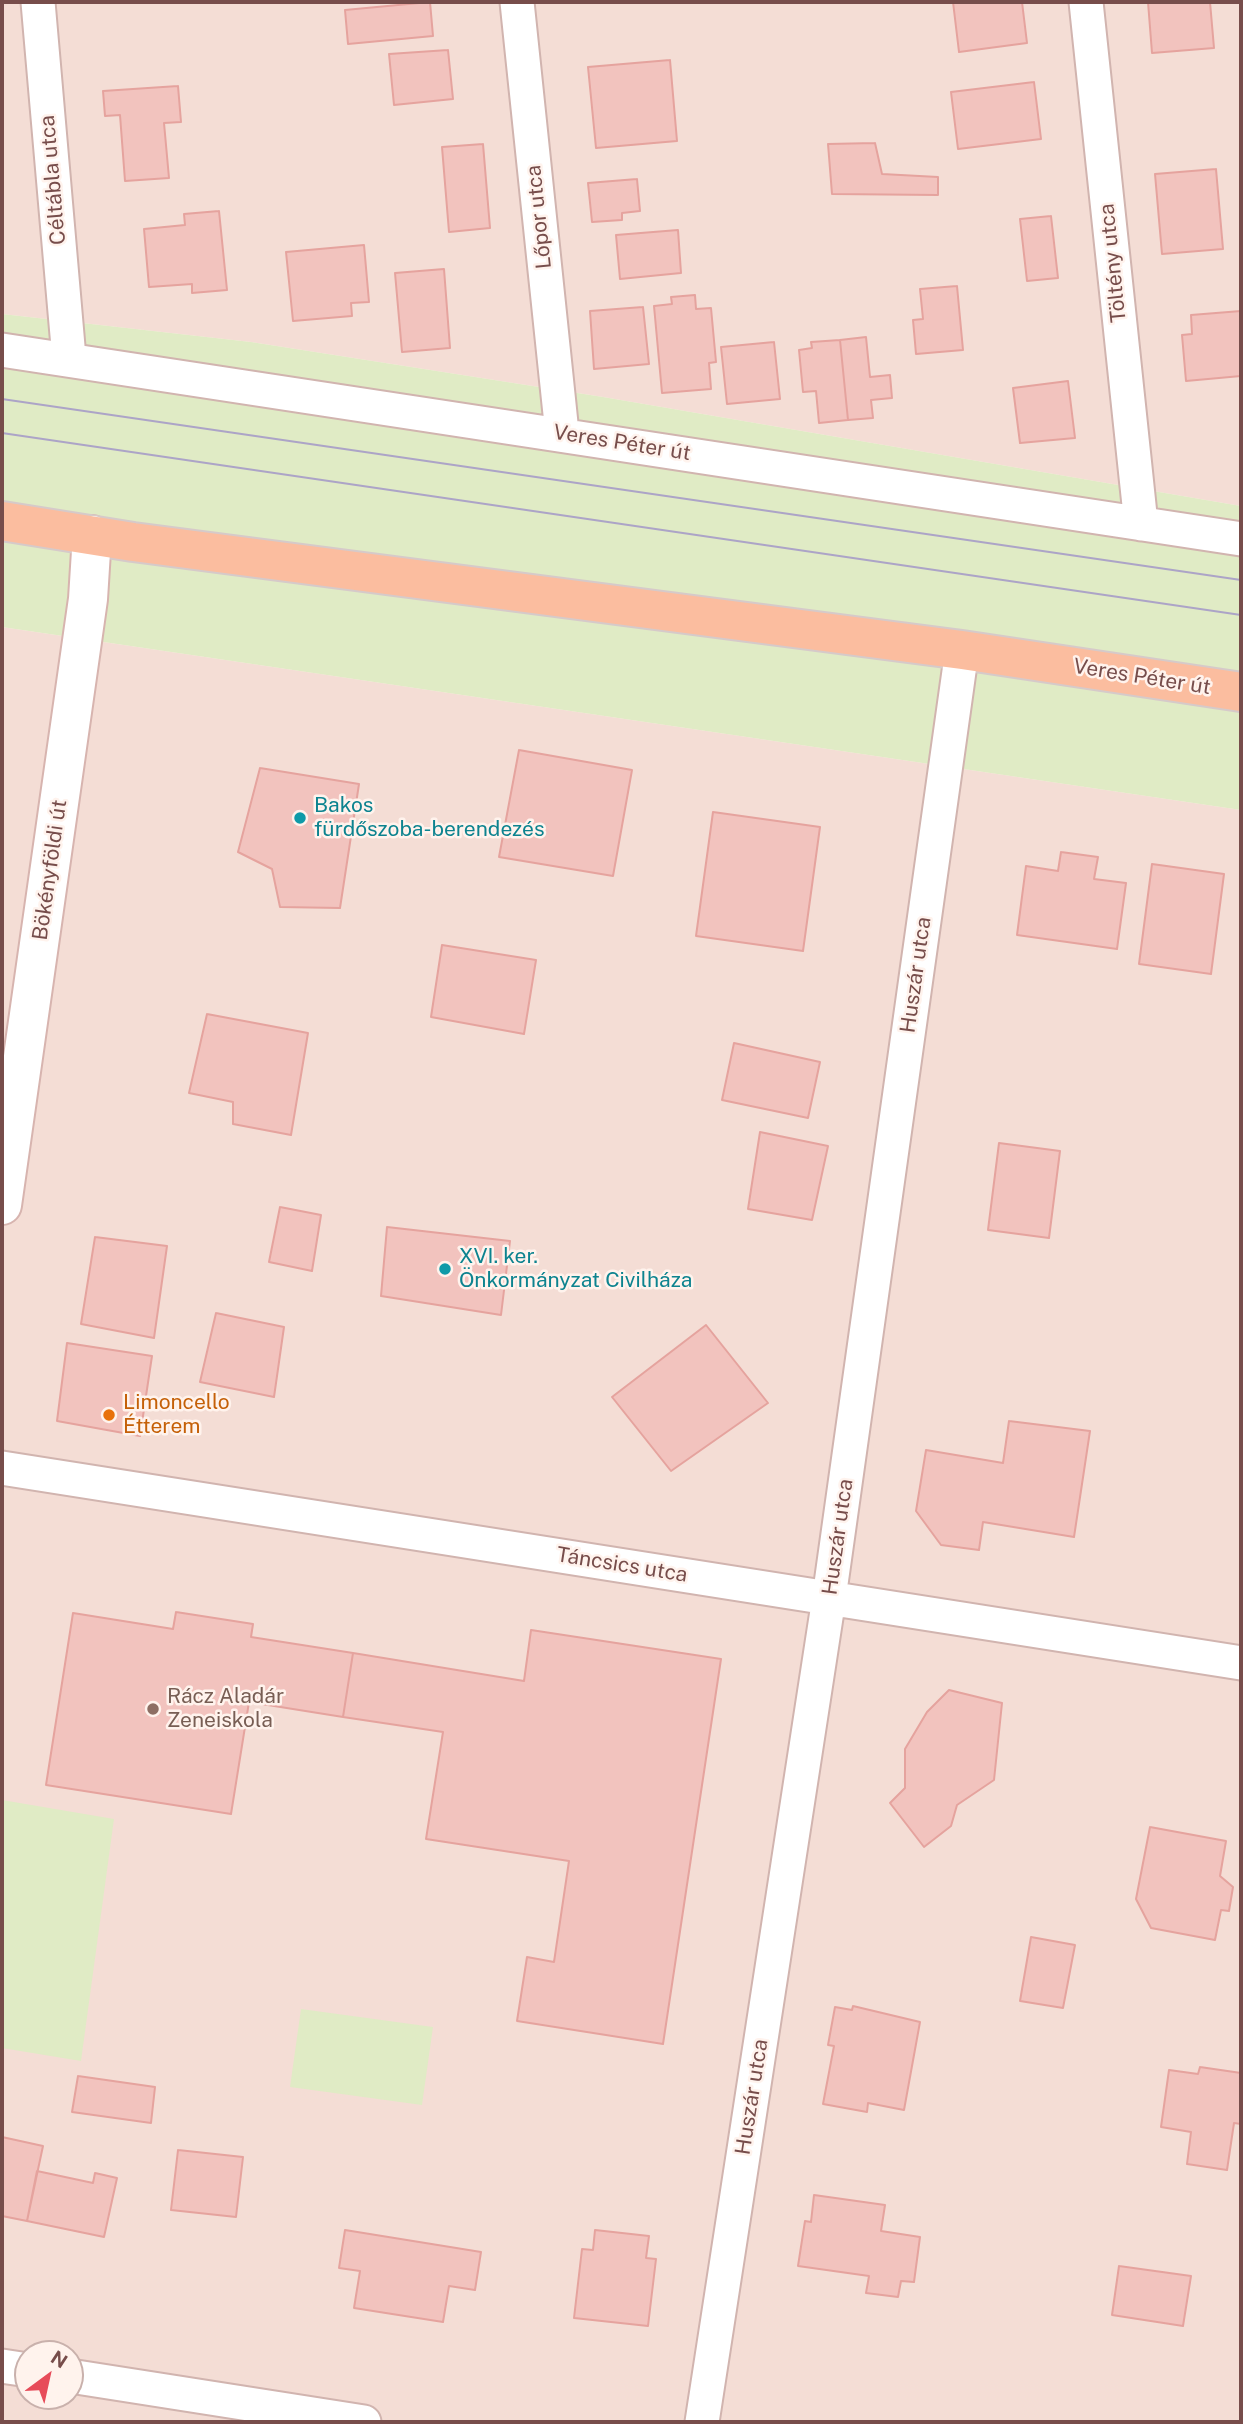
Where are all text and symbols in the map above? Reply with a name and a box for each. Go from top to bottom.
street label: Céltábla utca [35,114,71,246]
street label: Lőpor utca [521,164,557,270]
street label: Töltény utca [1094,202,1132,324]
street label: Veres Péter út [552,420,692,466]
street label: Veres Péter út [1072,654,1212,700]
place label: Bakos fürdőszoba-berendezés [314,793,545,843]
street label: Bökényföldi út [28,798,72,942]
marker: Bakos fürdőszoba-berendezés [292,810,308,826]
street label: Huszár utca [895,915,937,1035]
place label: XVI. ker. Önkormányzat Civilháza [459,1244,692,1294]
marker: XVI. ker. Önkormányzat Civilháza [437,1261,453,1277]
place label: Limoncello Étterem [123,1390,230,1440]
marker: Limoncello Étterem [101,1407,117,1423]
street label: Huszár utca [817,1477,859,1597]
street label: Táncsics utca [555,1542,689,1588]
place label: Rácz Aladár Zeneiskola [167,1684,284,1734]
marker: Rácz Aladár Zeneiskola [145,1701,161,1717]
street label: Huszár utca [730,2037,774,2157]
north arrow [14,2340,84,2410]
text: N [47,2346,72,2372]

